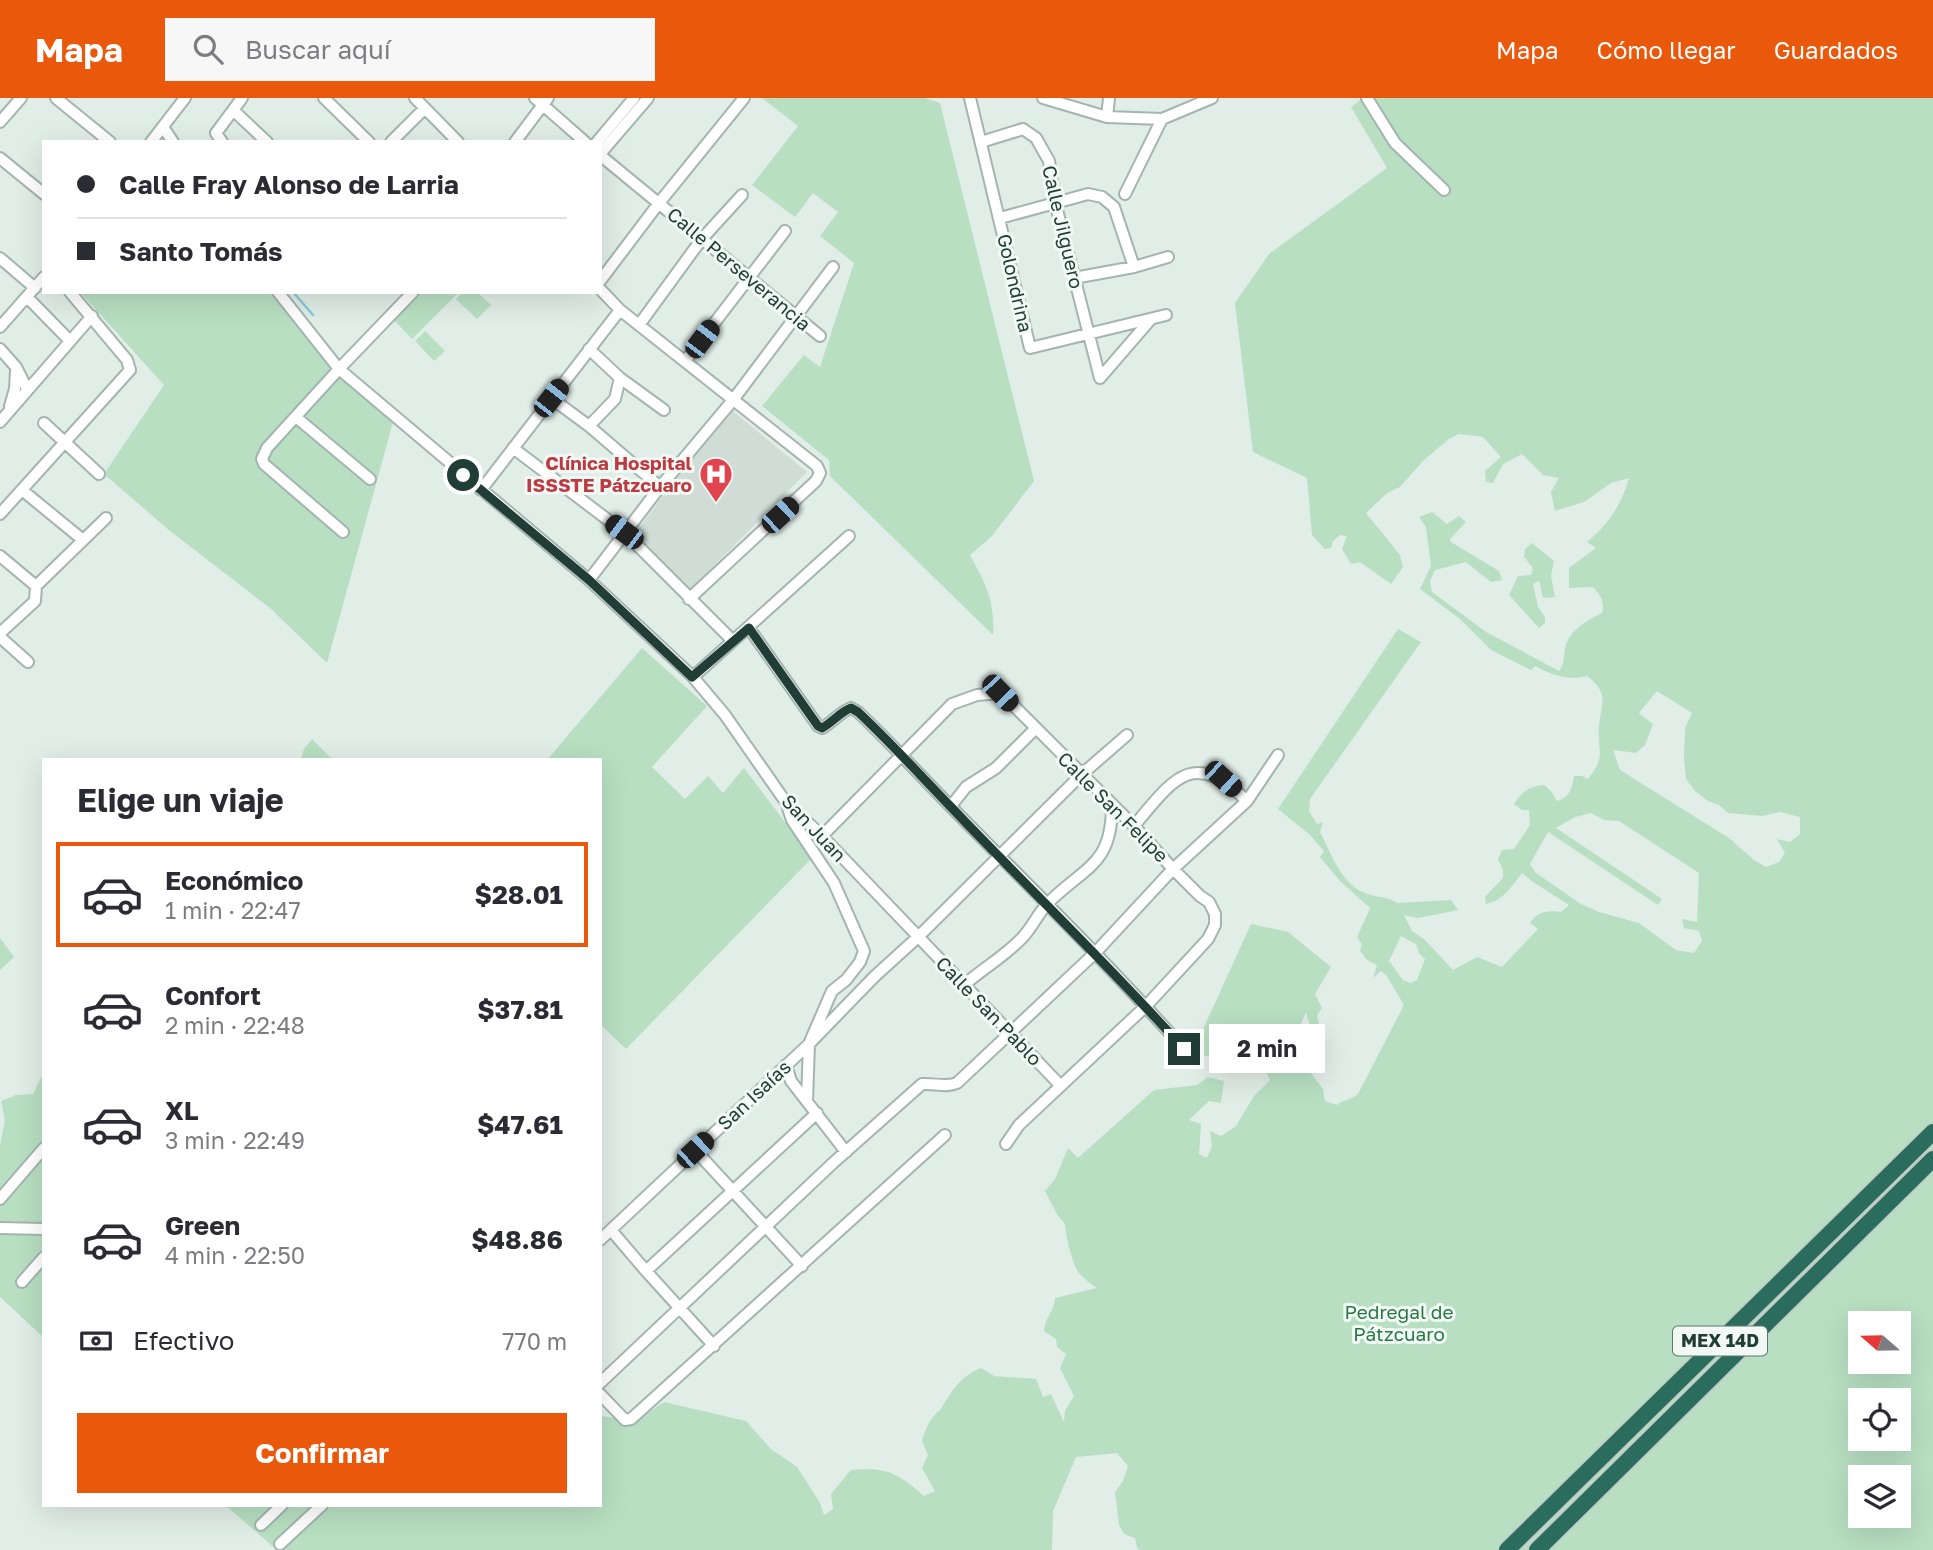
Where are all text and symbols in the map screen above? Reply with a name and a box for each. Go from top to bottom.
search box [165,18,655,81]
text: Mapa [35,30,123,69]
icon: search [189,30,227,68]
text: Buscar aquí [245,34,391,65]
text: Mapa [1496,35,1559,64]
text: Cómo llegar [1597,35,1736,64]
text: Guardados [1774,35,1898,64]
street label: Calle Jilguero [1038,163,1089,291]
text: Calle Fray Alonso de Larria [119,169,459,200]
street label: Calle Perseverancia [663,202,816,335]
street label: Golondrina [993,231,1038,334]
text: Santo Tomás [119,236,283,267]
car [681,316,724,362]
car [530,375,573,421]
place label: Clínica Hospital ISSSTE Pátzcuaro [526,451,692,496]
hospital icon: Clínica Hospital ISSSTE Pátzcuaro [697,455,735,504]
route start [447,459,479,491]
car [758,493,803,537]
car [601,511,648,553]
car [978,671,1023,715]
street label: Calle San Felipe [1053,747,1173,867]
car [1201,757,1246,801]
text: Elige un viaje [77,781,284,819]
street label: San Juan [777,789,851,866]
icon: car [81,863,144,926]
text: Económico [165,865,303,896]
text: $28.01 [474,879,563,910]
text: 1 min · 22:47 [165,896,301,924]
street label: Calle San Pablo [932,951,1047,1070]
icon: car [81,978,144,1041]
text: Confort [165,980,261,1011]
text: $37.81 [477,994,563,1025]
text: 2 min · 22:48 [165,1011,305,1039]
callout: 2 min [1208,1024,1324,1074]
route end [1168,1033,1200,1065]
text: 2 min [1237,1034,1297,1062]
street label: San Isaías [712,1055,795,1134]
icon: car [81,1093,144,1156]
text: XL [165,1095,199,1126]
text: $47.61 [477,1109,563,1140]
text: 3 min · 22:49 [165,1126,305,1154]
car [673,1128,718,1172]
icon: car [81,1208,144,1271]
text: Green [165,1210,240,1241]
text: $48.86 [471,1224,563,1255]
text: 4 min · 22:50 [165,1241,305,1269]
park label: Pedregal de Pátzcuaro [1344,1300,1454,1345]
north arrow [1848,1311,1911,1374]
map controls [1848,1311,1911,1528]
icon: cash [77,1322,115,1360]
text: Efectivo [133,1325,234,1356]
road number: MEX 14D [1673,1326,1767,1356]
text: 770 m [502,1327,567,1355]
button: locate [1848,1388,1911,1451]
button: Confirmar [77,1413,567,1493]
button: layers [1848,1465,1911,1528]

